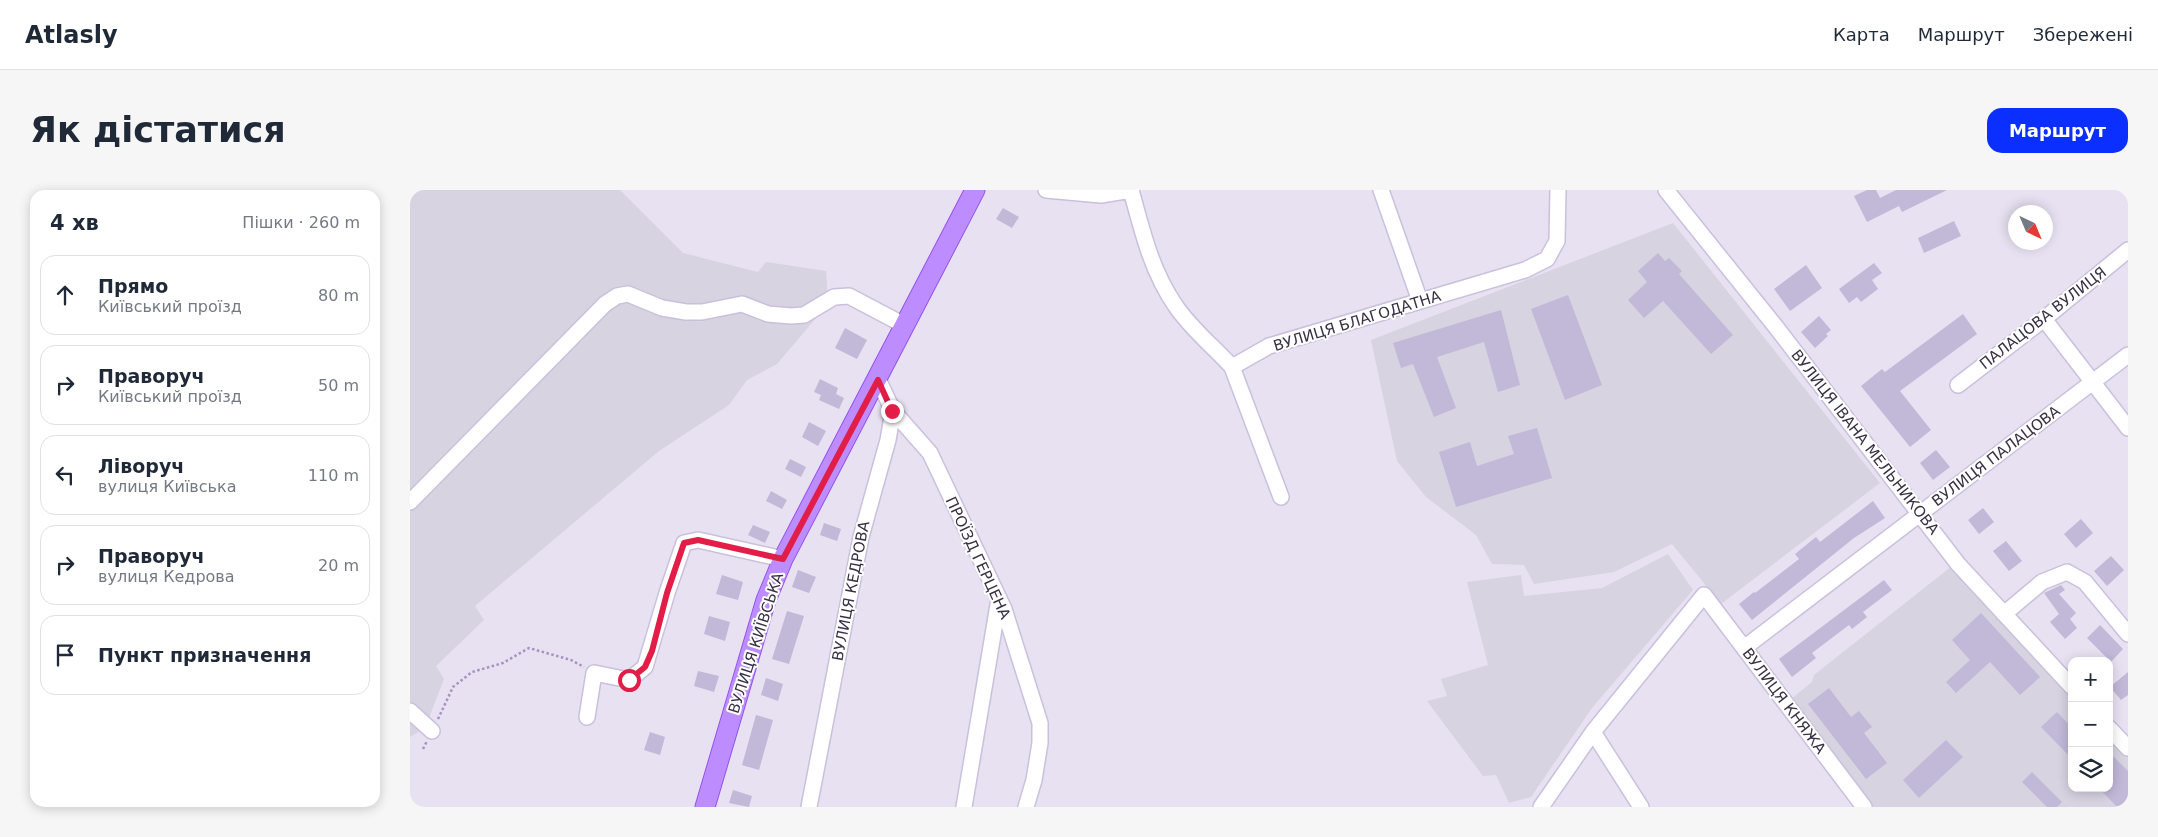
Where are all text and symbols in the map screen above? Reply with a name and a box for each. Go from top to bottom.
text: Atlasly [25,21,118,49]
text: Карта [1833,24,1890,45]
text: Маршрут [1918,24,2005,45]
text: Збережені [2033,24,2133,45]
button: Маршрут [1987,108,2128,153]
text: Як дістатися [30,110,286,150]
north arrow [2008,205,2053,250]
text: 4 хв [50,211,99,235]
text: Пішки · 260 m [242,213,360,232]
street label: ПАЛАЦОВА ВУЛИЦЯ [1976,263,2110,373]
text: Прямо [98,275,168,297]
icon: ahead [51,281,79,309]
text: 80 m [318,286,359,305]
street label: ВУЛИЦЯ БЛАГОДАТНА [1271,287,1444,355]
text: Київський проїзд [98,297,242,316]
street label: ВУЛИЦЯ ІВАНА МЕЛЬНИКОВА [1787,346,1943,539]
text: Праворуч [98,365,204,387]
icon: right [51,371,79,399]
text: 50 m [318,376,359,395]
text: Київський проїзд [98,387,242,406]
route end [881,400,904,423]
street label: ВУЛИЦЯ ПАЛАЦОВА [1928,401,2064,510]
text: Ліворуч [98,455,184,477]
icon: left [51,461,79,489]
text: 110 m [308,466,359,485]
text: вулиця Київська [98,477,236,496]
street label: ПРОЇЗД ГЕРЦЕНА [942,494,1015,623]
street label: ВУЛИЦЯ КЕДРОВА [829,519,874,662]
text: Праворуч [98,545,204,567]
icon: right [51,551,79,579]
text: 20 m [318,556,359,575]
text: вулиця Кедрова [98,567,235,586]
street label: ВУЛИЦЯ КИЇВСЬКА [724,569,788,716]
icon: arrive [51,641,79,669]
text: Пункт призначення [98,644,311,666]
street label: ВУЛИЦЯ КНЯЖА [1738,645,1830,758]
map controls [2068,657,2113,792]
button: + [2068,657,2113,702]
route start [618,669,641,692]
button: − [2068,702,2113,747]
button: layers [2068,747,2113,792]

